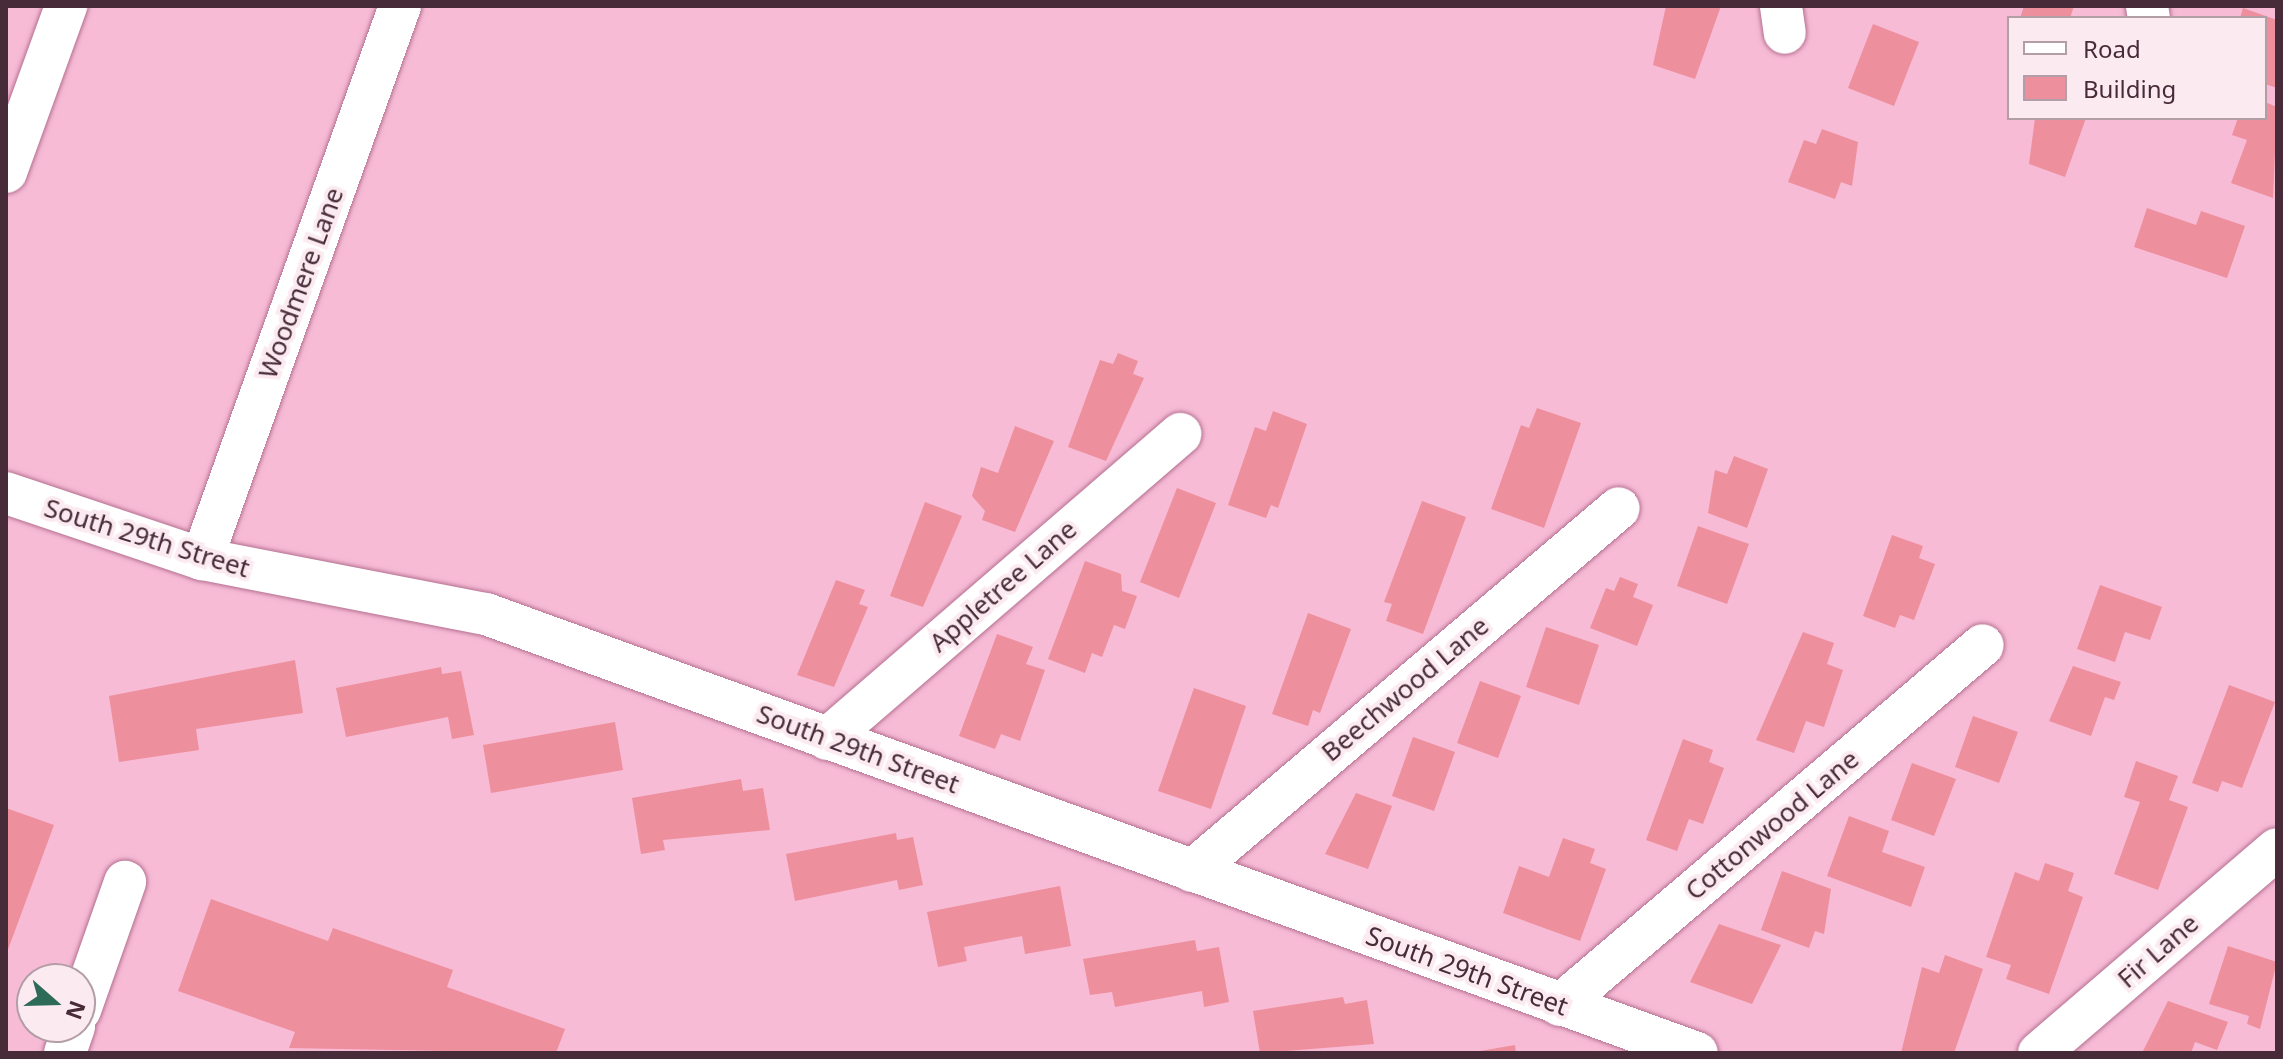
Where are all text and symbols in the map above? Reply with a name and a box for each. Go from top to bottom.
legend [2007,16,2267,120]
text: Road [2083,32,2141,65]
text: Building [2083,72,2176,105]
street label: Woodmere Lane [252,183,350,383]
street label: South 29th Street [41,492,253,584]
street label: Appletree Lane [923,514,1083,658]
street label: Beechwood Lane [1315,610,1495,768]
street label: South 29th Street [753,698,963,800]
street label: Cottonwood Lane [1679,744,1865,906]
street label: Fir Lane [2111,908,2205,994]
street label: South 29th Street [1362,920,1572,1022]
north arrow [16,963,96,1043]
text: N [60,997,94,1024]

